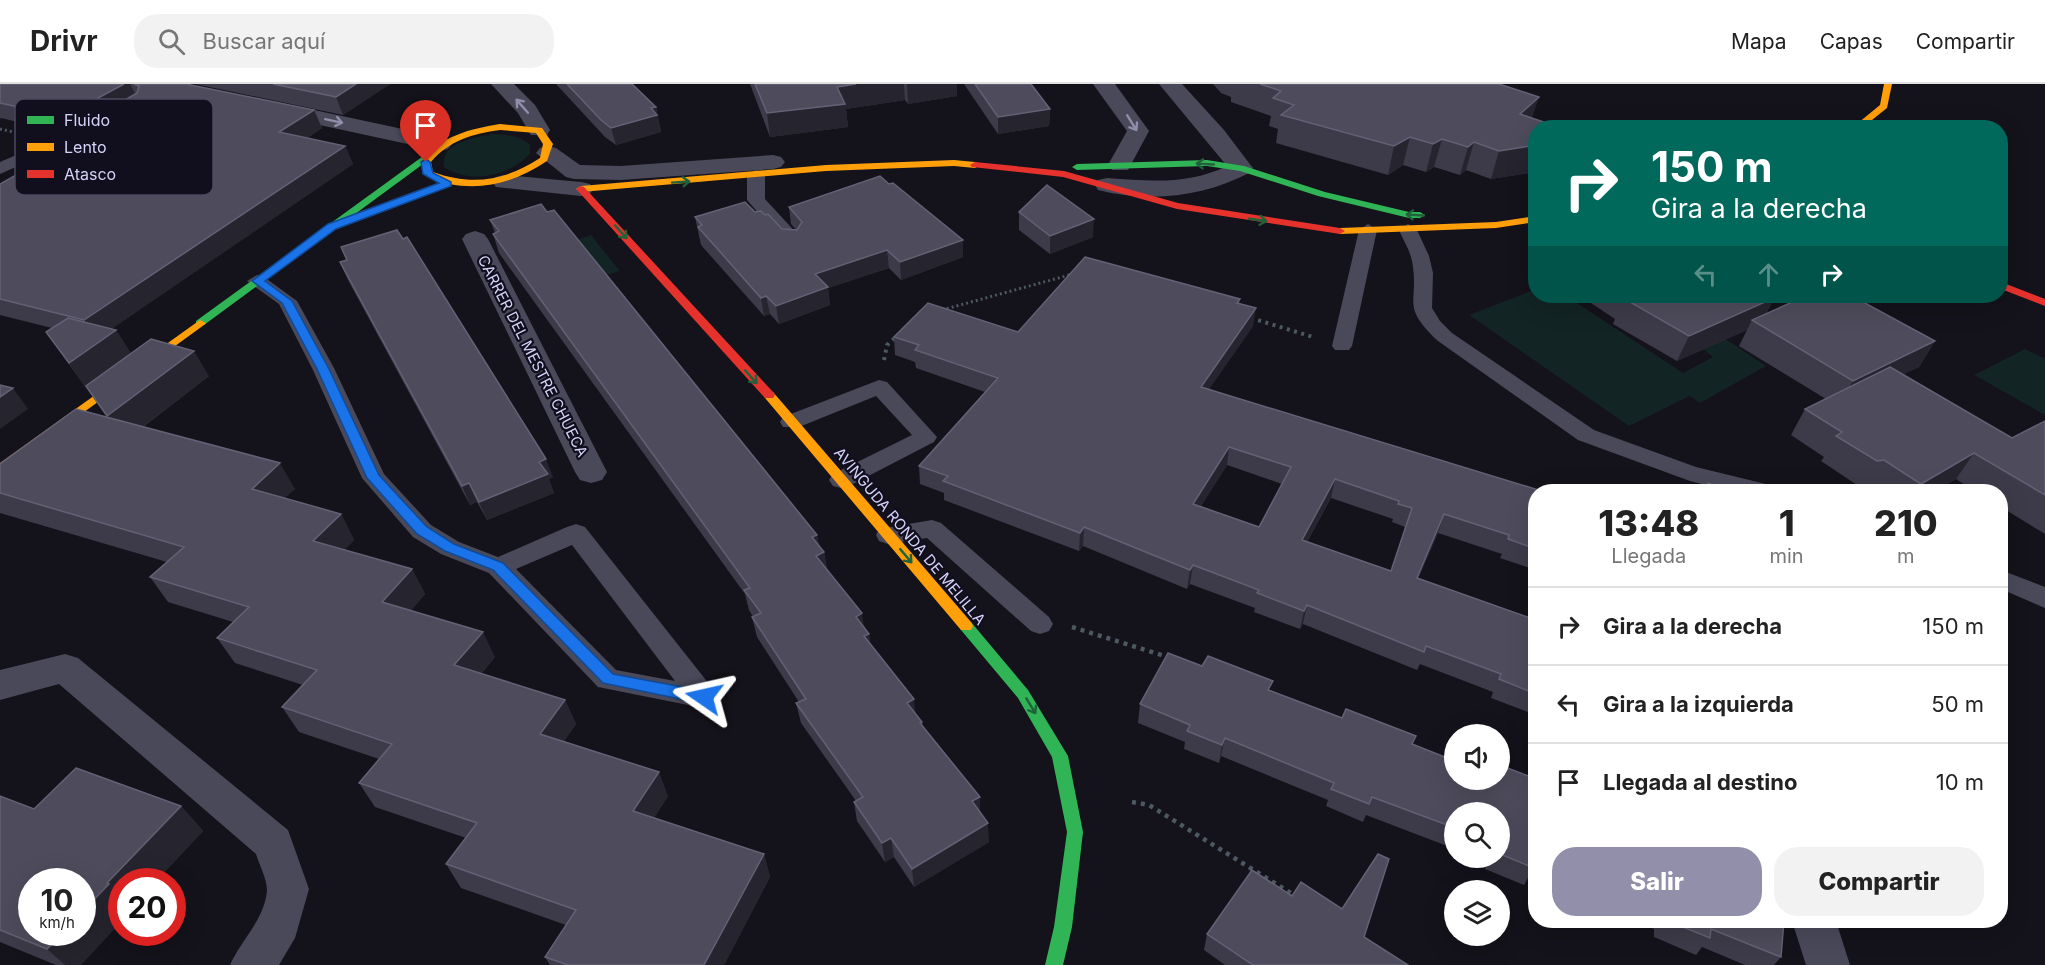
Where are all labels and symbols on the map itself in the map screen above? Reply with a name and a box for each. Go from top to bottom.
one-way arrow [515,98,529,113]
legend [15,99,213,195]
pin [400,100,451,162]
text: Fluido [64,110,110,130]
one-way arrow [1127,114,1139,131]
one-way arrow [323,116,343,127]
text: Lento [64,137,107,157]
one-way arrow [1196,159,1216,170]
text: Atasco [64,164,116,184]
one-way arrow [671,176,691,187]
one-way arrow [1405,209,1425,220]
one-way arrow [1247,215,1267,226]
one-way arrow [614,224,628,239]
street label: CARRER DEL MESTRE CHUECA [474,252,592,460]
one-way arrow [744,369,758,384]
street label: AVINGUDA RONDA DE MELILLA [830,443,990,629]
one-way arrow [899,548,913,563]
position arrow [672,665,736,729]
one-way arrow [1025,697,1037,714]
speed limit sign: 20 [108,868,186,946]

